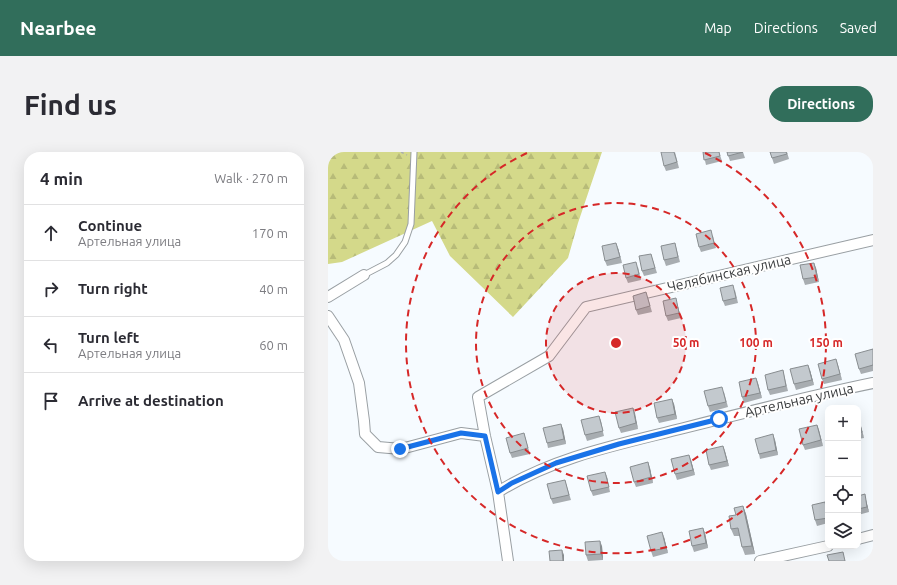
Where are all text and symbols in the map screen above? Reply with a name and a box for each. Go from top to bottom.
text: Nearbee [20,17,97,39]
text: Map [704,20,732,36]
text: Directions [754,20,818,36]
text: Saved [840,20,877,36]
button: Directions [769,86,873,122]
text: Find us [24,89,117,120]
text: 4 min [40,169,83,188]
text: Walk · 270 m [214,171,288,185]
text: Continue [78,217,142,234]
icon: ahead [40,222,62,244]
text: 170 m [252,226,288,240]
text: Артельная улица [78,234,181,248]
street label: Челябинская улица [665,251,793,295]
icon: right [40,278,62,300]
text: Turn right [78,280,148,297]
text: 40 m [259,282,288,296]
text: Turn left [78,329,139,346]
icon: left [40,334,62,356]
centre of rings [609,336,623,350]
text: 50 m [673,336,699,349]
text: 100 m [739,336,773,349]
text: 150 m [809,336,843,349]
text: 60 m [259,338,288,352]
text: Артельная улица [78,346,181,360]
street label: Артельная улица [743,380,855,420]
icon: arrive [40,390,62,412]
text: Arrive at destination [78,392,224,409]
map controls [825,405,861,549]
button: + [825,405,861,441]
route start [710,410,728,428]
route end [391,440,409,458]
button: − [825,441,861,477]
button: locate [825,477,861,513]
button: layers [825,513,861,549]

